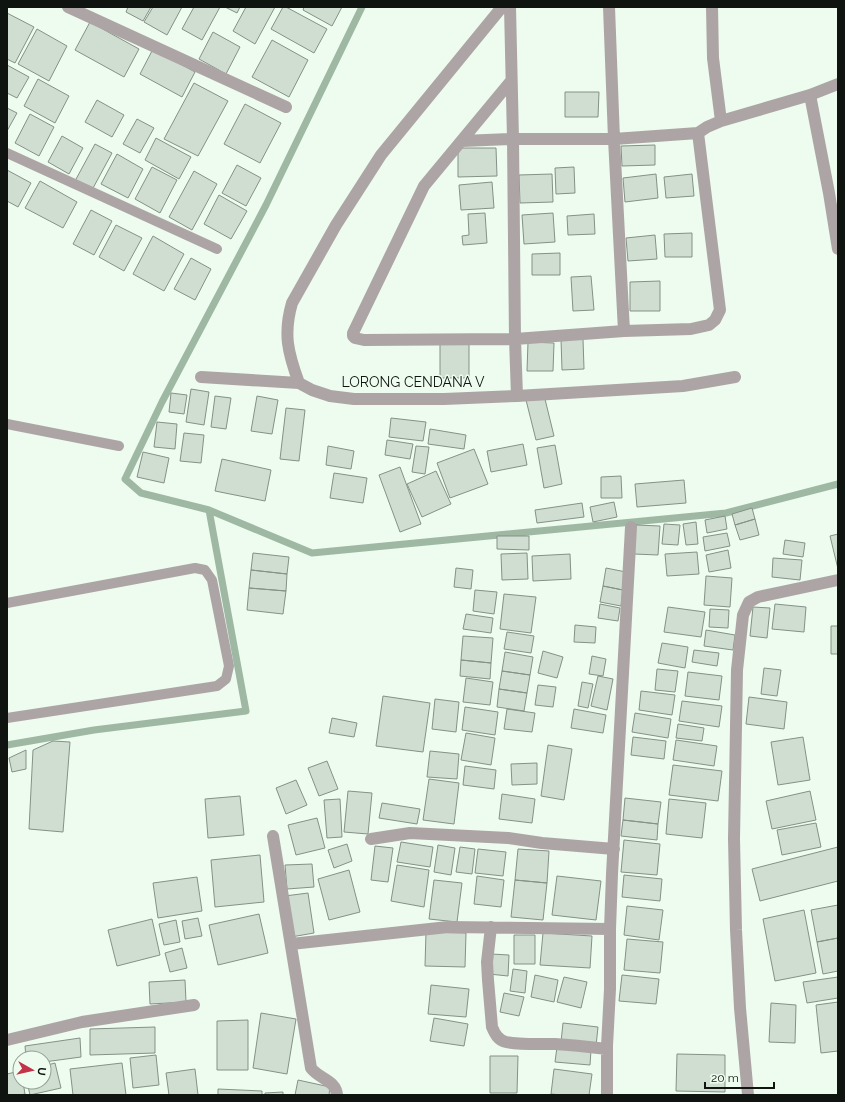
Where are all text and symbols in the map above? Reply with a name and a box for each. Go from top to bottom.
street label: LORONG CENDANA V [342,374,485,390]
north arrow [12,1050,52,1090]
scale bar [705,1064,774,1090]
text: U [34,1066,48,1076]
text: 20 m [711,1071,739,1085]

